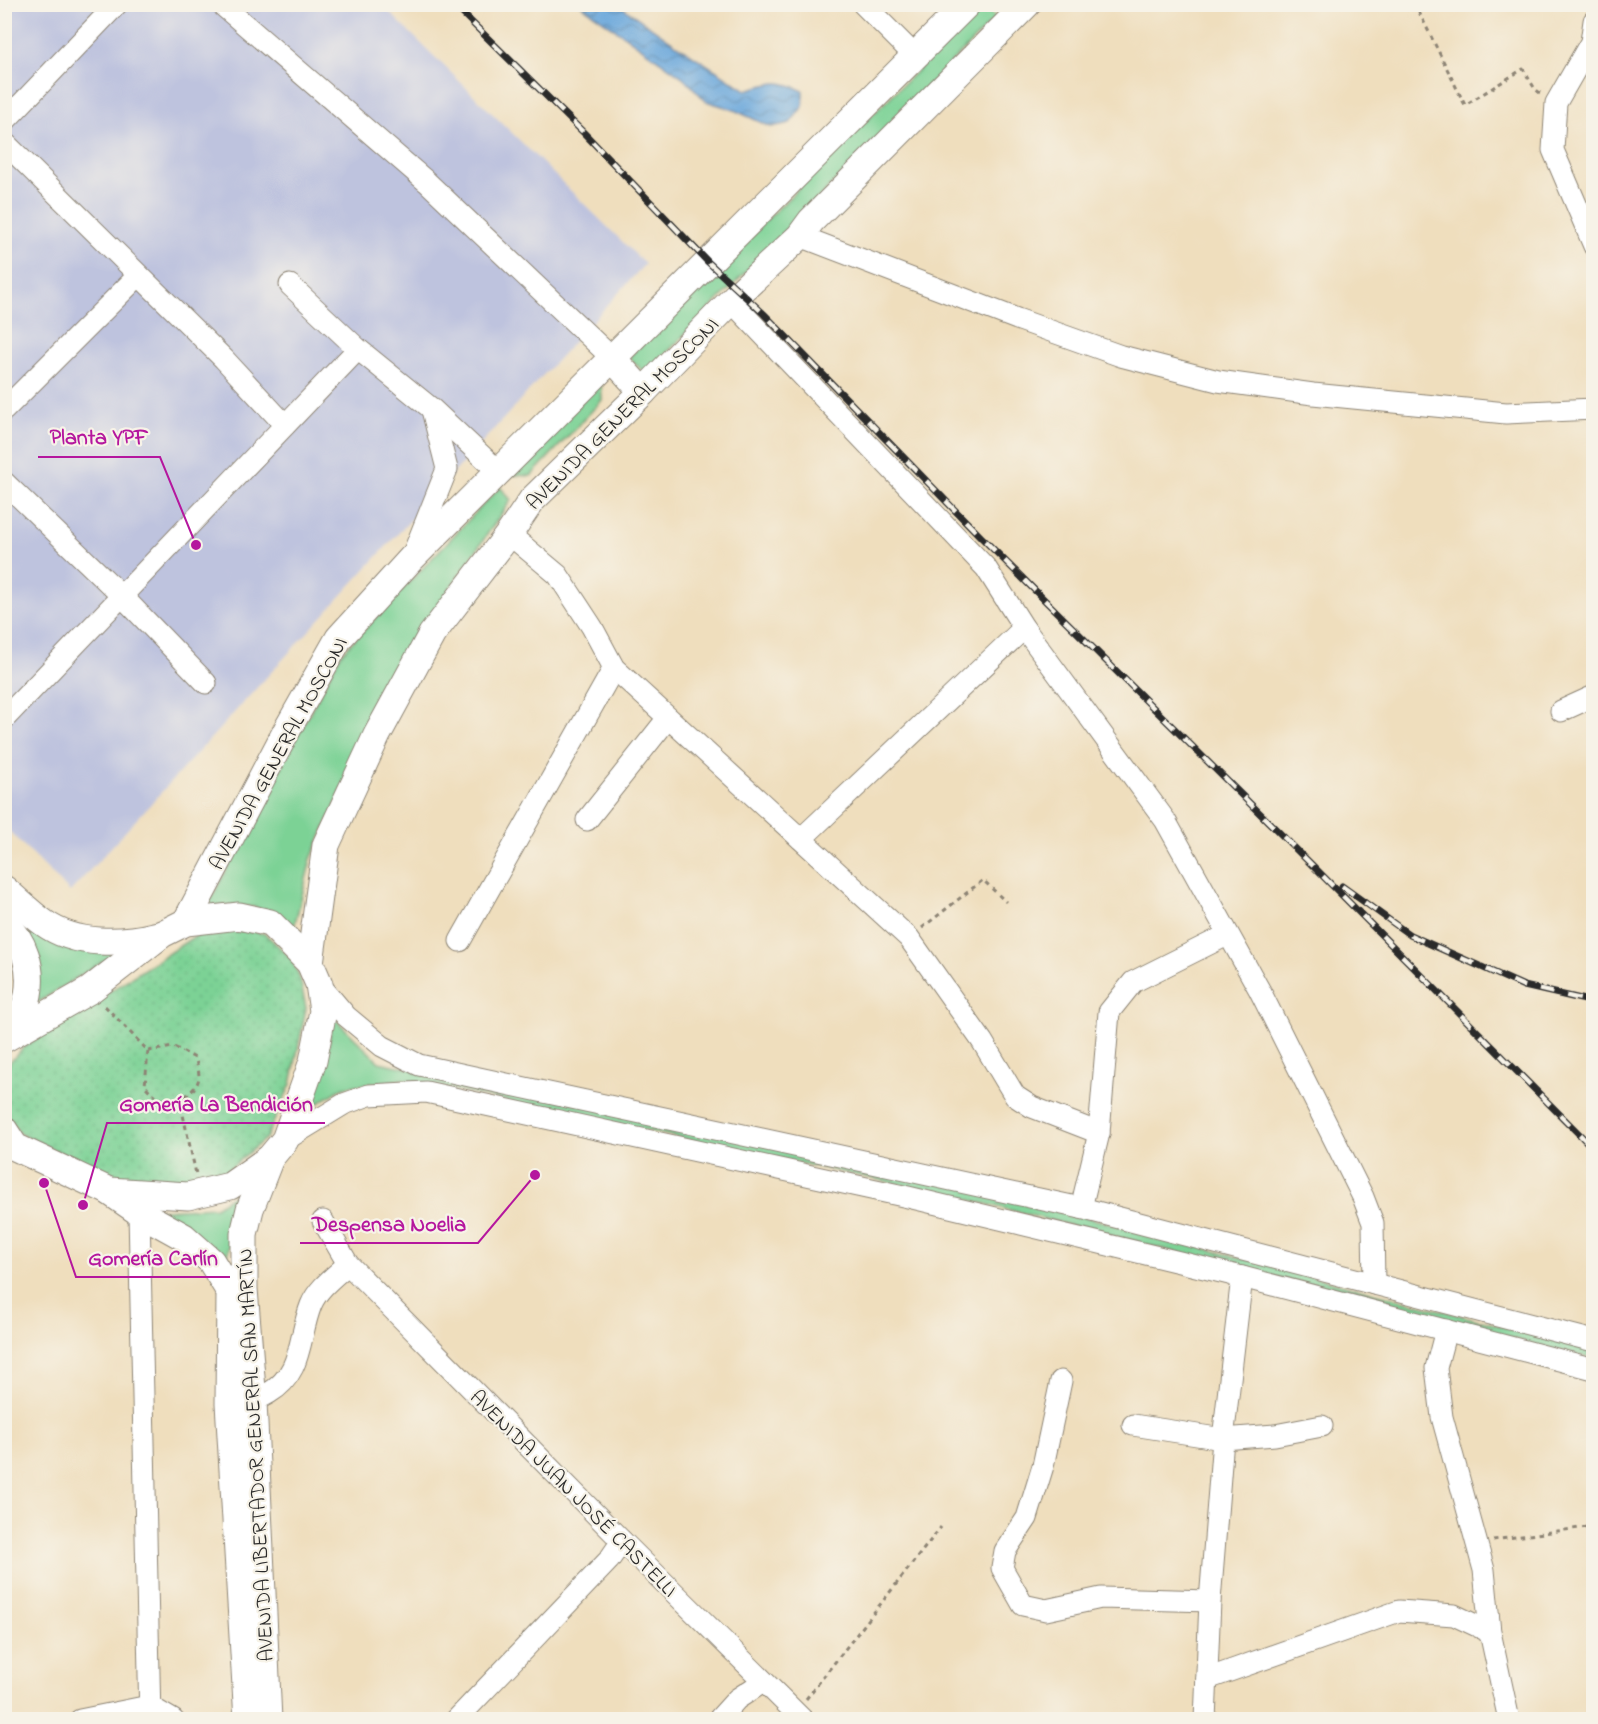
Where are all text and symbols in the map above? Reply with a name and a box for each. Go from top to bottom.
street label: AVENIDA GENERAL MOSCONI [520,311,727,518]
callout: Planta YPF [38,417,160,457]
text: Planta YPF [50,423,149,455]
street label: AVENIDA GENERAL MOSCONI [203,632,356,876]
callout: Gomería La Bendición [107,1083,325,1123]
text: Gomería La Bendición [119,1090,313,1122]
callout: Despensa Noelia [300,1203,478,1243]
text: Despensa Noelia [311,1210,466,1242]
callout: Gomería Carlín [76,1237,230,1277]
text: Gomería Carlín [88,1244,218,1276]
street label: AVENIDA LIBERTADOR GENERAL SAN MARTÍN [231,1247,283,1662]
street label: AVENIDA JUAN JOSÉ CASTELLI [462,1384,683,1605]

